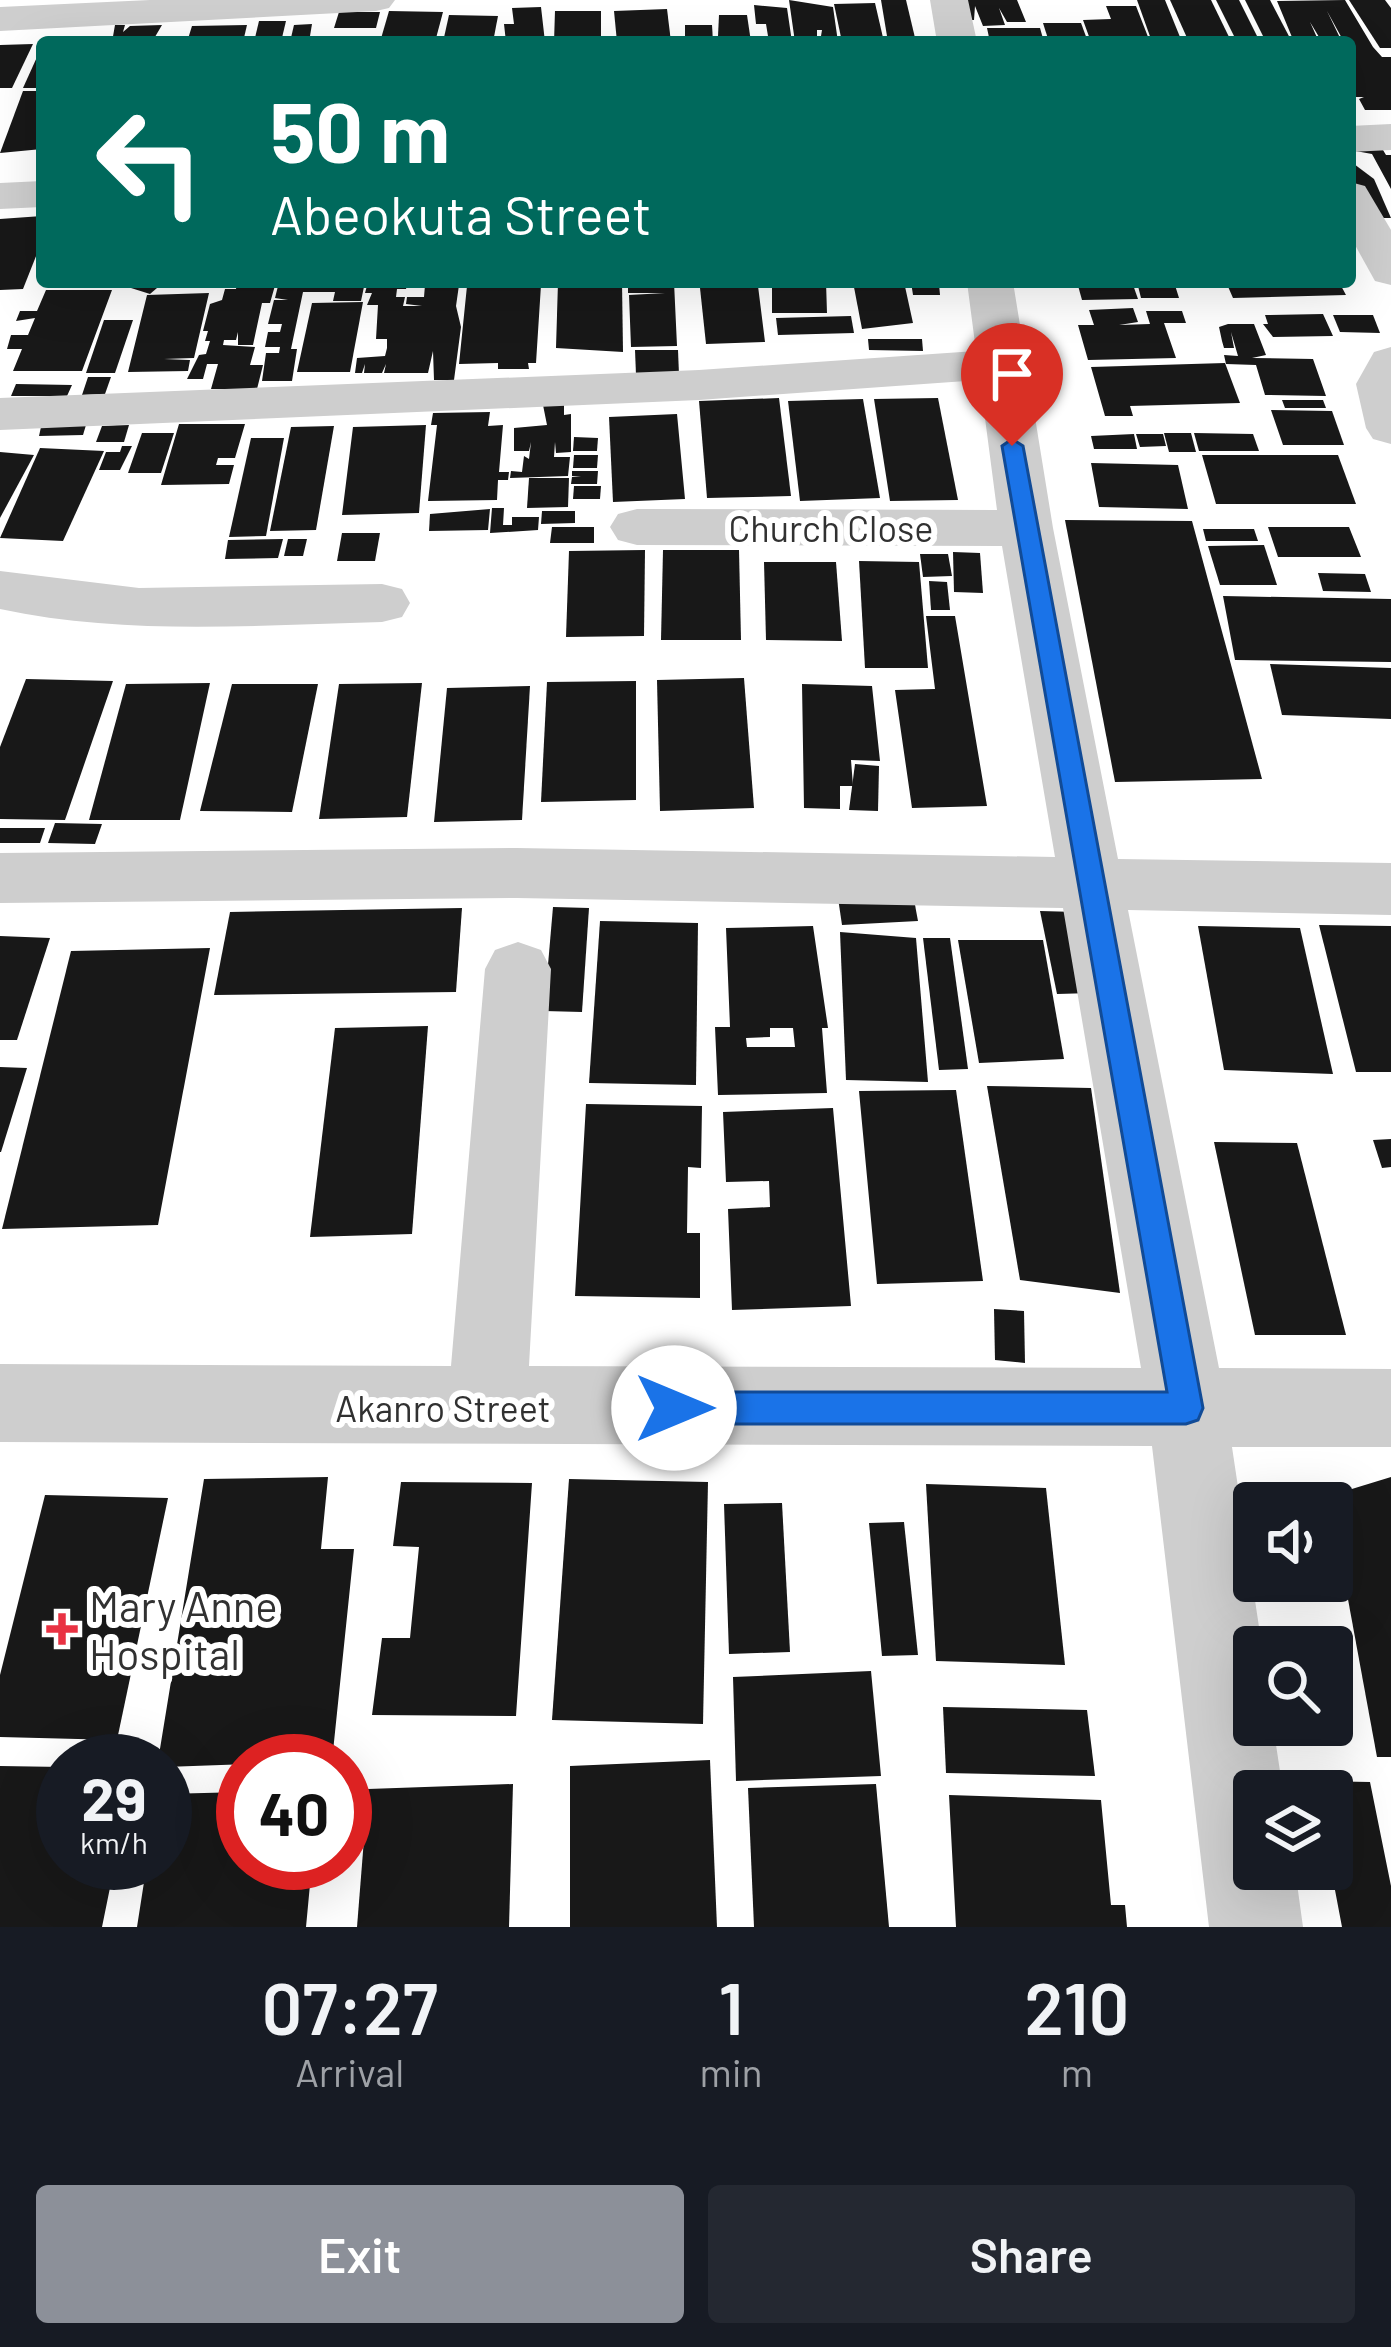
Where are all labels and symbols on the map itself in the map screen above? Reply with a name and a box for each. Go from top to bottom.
pin [961,323,1063,446]
street label: Church Close [728,506,934,549]
position arrow [611,1345,737,1471]
street label: Akanro Street [335,1386,551,1429]
place label: Mary Anne Hospital [89,1580,278,1679]
marker: Mary Anne Hospital [46,1613,78,1645]
speed limit sign: 40 [216,1734,372,1890]

